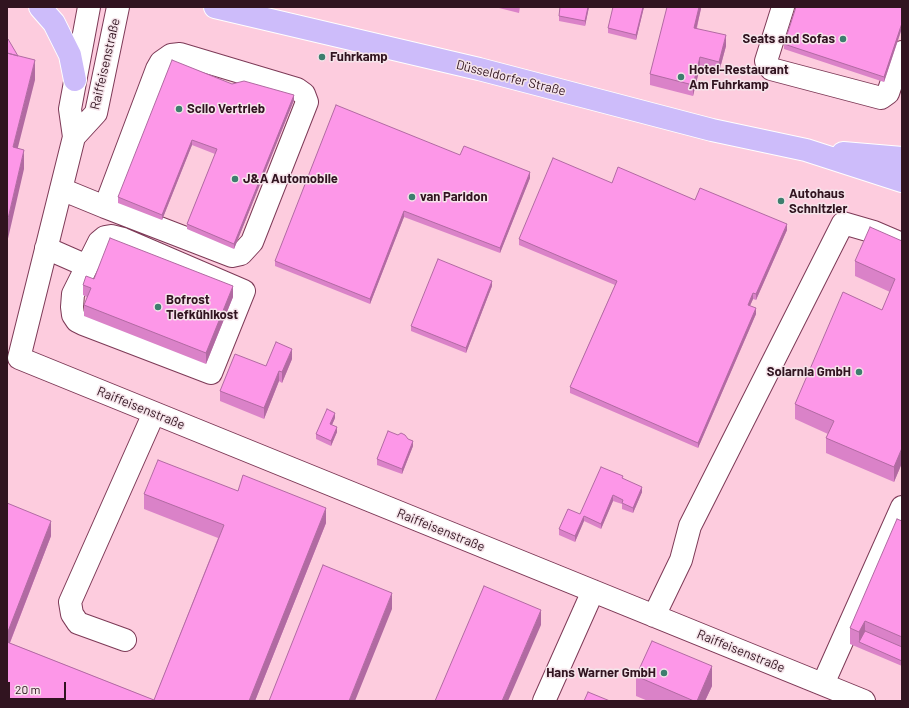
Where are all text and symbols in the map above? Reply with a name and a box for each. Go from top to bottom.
street label: Raiffeisenstraße [87,17,123,111]
place label: Seats and Sofas [742,31,835,47]
marker: Seats and Sofas [838,34,848,44]
place label: Fuhrkamp [330,49,388,65]
marker: Fuhrkamp [317,52,327,62]
street label: Düsseldorfer Straße [455,57,567,99]
place label: Hotel-Restaurant Am Fuhrkamp [689,62,789,93]
marker: Hotel-Restaurant Am Fuhrkamp [676,72,686,82]
place label: Scilo Vertrieb [187,101,265,117]
marker: Scilo Vertrieb [174,104,184,114]
place label: J&A Automobile [243,171,338,187]
marker: J&A Automobile [230,174,240,184]
place label: Autohaus Schnitzler [789,186,847,217]
place label: van Paridon [420,189,488,205]
marker: van Paridon [407,192,417,202]
marker: Autohaus Schnitzler [776,196,786,206]
place label: Bofrost Tiefkühlkost [166,292,238,323]
marker: Bofrost Tiefkühlkost [153,302,163,312]
place label: Solarnia GmbH [767,364,851,380]
marker: Solarnia GmbH [854,367,864,377]
street label: Raiffeisenstraße [95,383,187,433]
street label: Raiffeisenstraße [395,505,487,555]
street label: Raiffeisenstraße [695,626,787,676]
place label: Hans Warner GmbH [546,665,656,681]
marker: Hans Warner GmbH [659,668,669,678]
scale bar [10,674,68,700]
text: 20 m [15,682,41,696]

